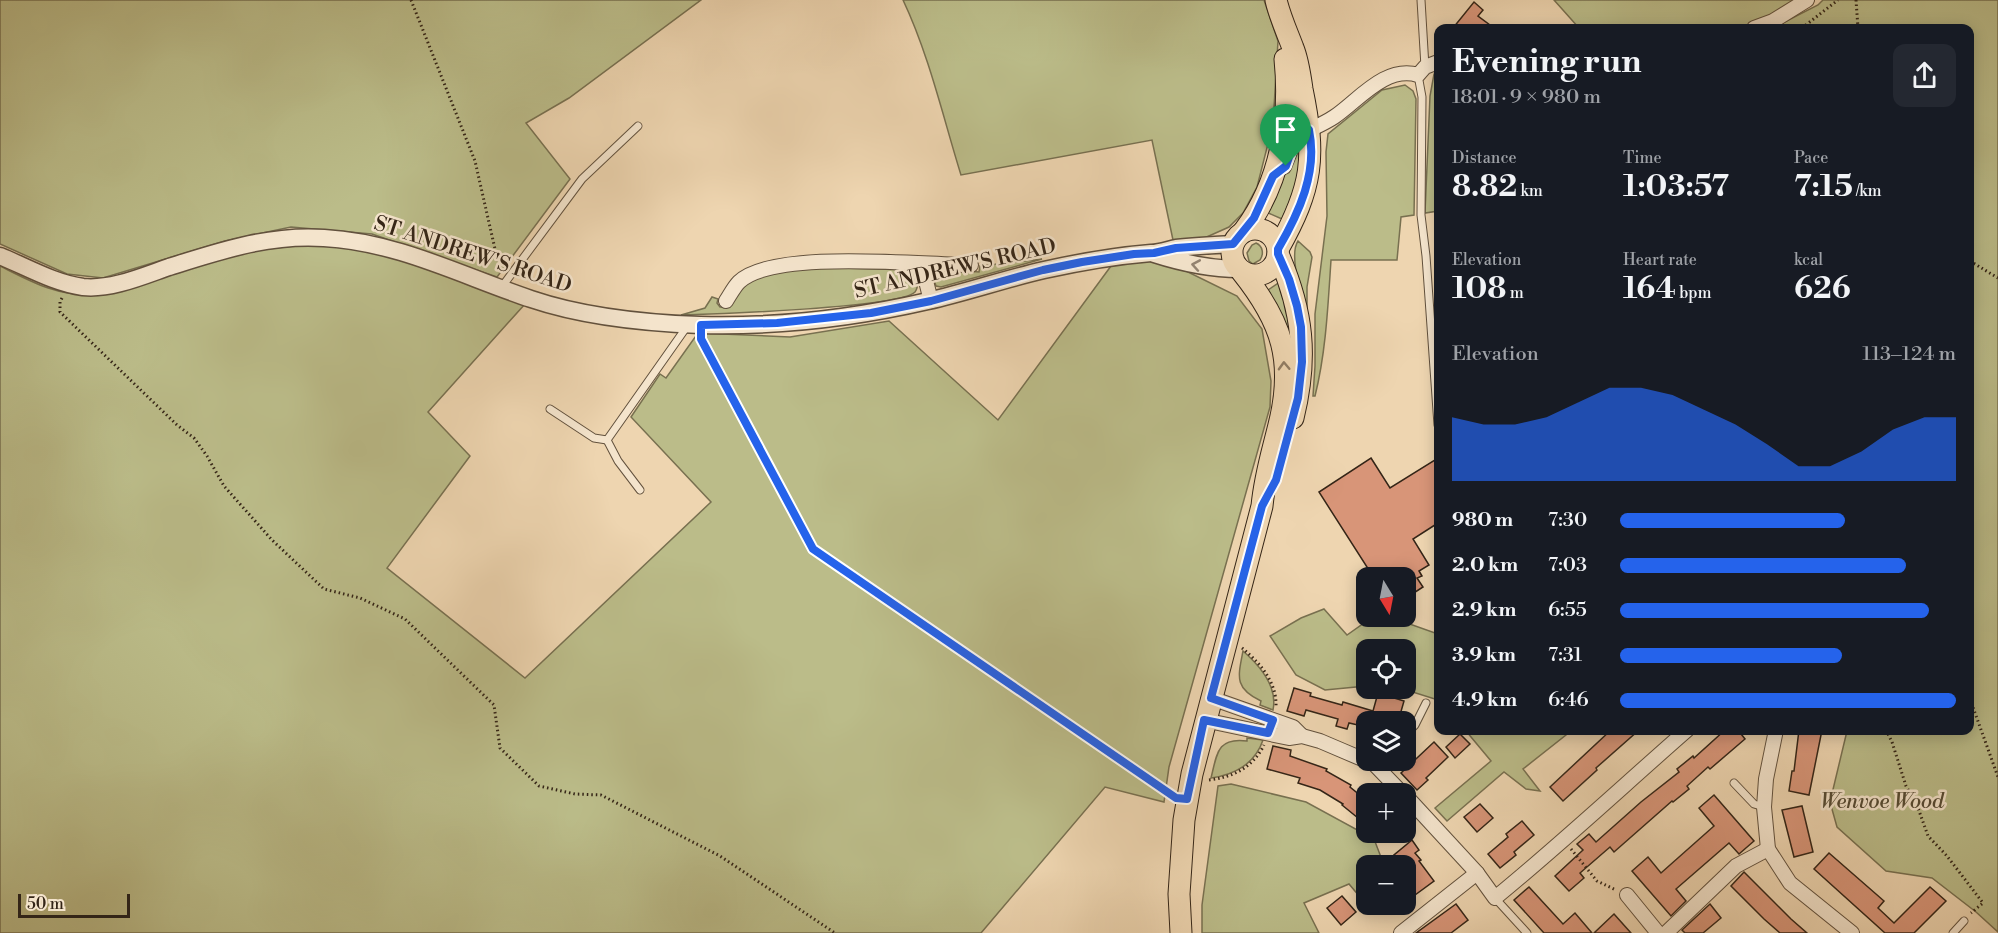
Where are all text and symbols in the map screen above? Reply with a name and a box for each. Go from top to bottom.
text: Evening run [1452,42,1641,83]
button: share [1893,44,1956,107]
text: 18:01 · 9 × 980 m [1452,85,1601,110]
pin [1260,104,1311,166]
icon: arrive [1269,113,1302,146]
text: Distance [1452,148,1517,168]
text: Time [1623,148,1662,168]
text: Pace [1794,148,1828,168]
text: 8.82 [1452,168,1517,206]
text: 1:03:57 [1623,168,1729,206]
text: 7:15 [1794,168,1853,206]
text: km [1517,181,1543,201]
text: /km [1853,181,1882,201]
street label: ST ANDREW'S ROAD [371,211,575,299]
street label: ST ANDREW'S ROAD [852,233,1059,305]
text: Elevation [1452,250,1521,270]
text: Heart rate [1623,250,1697,270]
text: kcal [1794,250,1823,270]
one-way arrow [1191,259,1201,272]
text: 108 [1452,270,1506,308]
text: 164 [1623,270,1676,308]
text: 626 [1794,270,1851,308]
text: m [1506,283,1524,303]
text: bpm [1676,283,1712,303]
text: Elevation [1452,342,1539,367]
text: 113–124 m [1862,342,1956,367]
one-way arrow [1278,361,1291,370]
text: 980 m [1452,508,1513,533]
text: 7:30 [1548,508,1587,533]
text: 2.0 km [1452,553,1518,578]
text: 7:03 [1548,553,1587,578]
north arrow [1356,567,1416,627]
map controls [1356,567,1416,915]
text: 2.9 km [1452,598,1516,623]
text: 6:55 [1548,598,1587,623]
button: locate [1356,639,1416,699]
text: 3.9 km [1452,643,1516,668]
text: 7:31 [1548,643,1582,668]
text: 4.9 km [1452,688,1517,713]
text: 6:46 [1548,688,1589,713]
button: layers [1356,711,1416,771]
button: + [1356,783,1416,843]
park label: Wenvoe Wood [1820,789,1945,815]
button: − [1356,855,1416,915]
scale bar [18,891,130,918]
text: 50 m [27,894,64,914]

